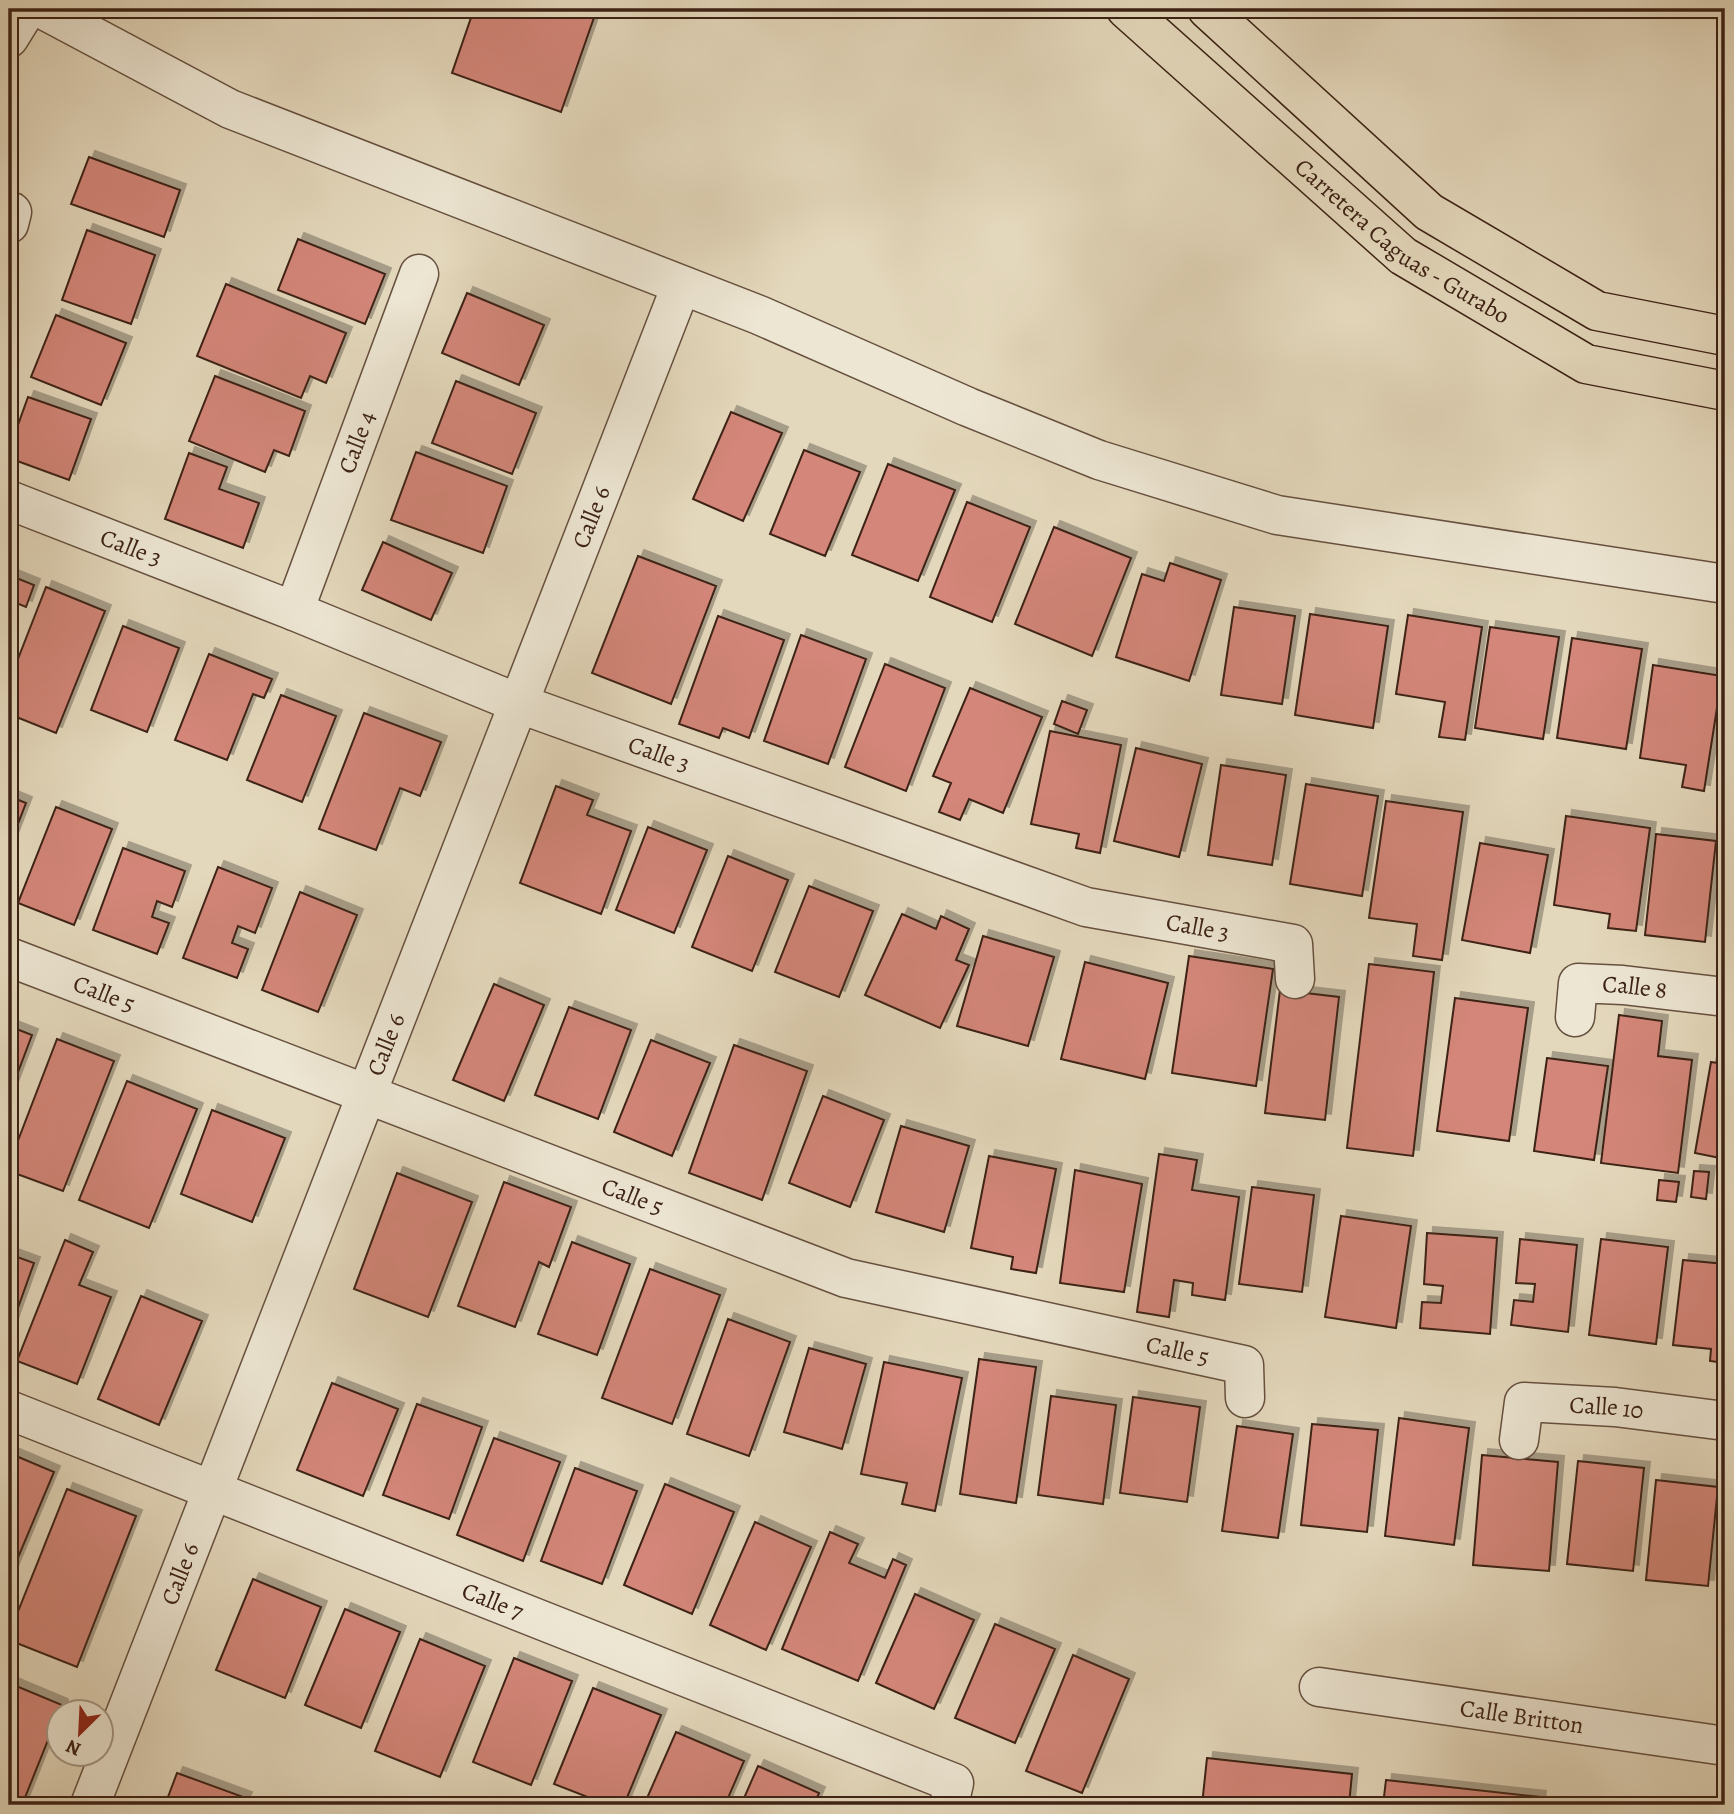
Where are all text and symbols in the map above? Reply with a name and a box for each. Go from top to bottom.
street label: Carretera Caguas - Gurabo [1288,151,1516,332]
street label: Calle 4 [330,406,383,478]
street label: Calle 6 [564,481,618,553]
street label: Calle 3 [96,521,166,574]
street label: Calle 3 [624,728,694,780]
street label: Calle 3 [1164,906,1232,948]
street label: Calle 5 [69,967,140,1020]
street label: Calle 8 [1602,968,1669,1006]
street label: Calle 6 [359,1009,412,1080]
street label: Calle 5 [597,1170,668,1223]
street label: Calle 5 [1143,1328,1212,1373]
street label: Calle 10 [1568,1389,1646,1427]
street label: Calle 6 [153,1538,207,1610]
street label: Calle 7 [457,1574,529,1628]
street label: Calle Britton [1458,1692,1586,1741]
north arrow [46,1699,116,1769]
text: N [62,1733,85,1762]

